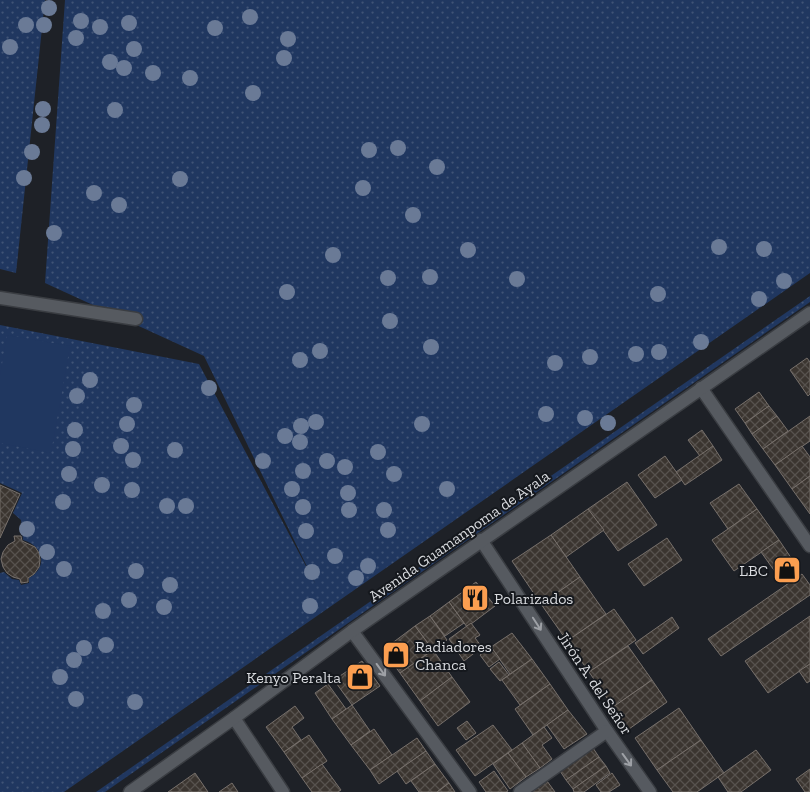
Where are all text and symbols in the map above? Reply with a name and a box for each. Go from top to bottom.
street label: Avenida Guamanpoma de Ayala [365,466,553,606]
shop icon: LBC [772,555,802,585]
place label: LBC [739,561,768,580]
restaurant icon: Polarizados [460,583,490,613]
place label: Polarizados [494,589,573,608]
one-way arrow [532,617,542,631]
street label: Jirón A. del Señor [553,628,637,738]
place label: Radiadores Chanca [415,637,492,674]
shop icon: Radiadores Chanca [381,640,411,670]
shop icon: Kenyo Peralta [345,662,375,692]
one-way arrow [375,663,386,676]
place label: Kenyo Peralta [246,668,341,687]
one-way arrow [622,752,632,766]

